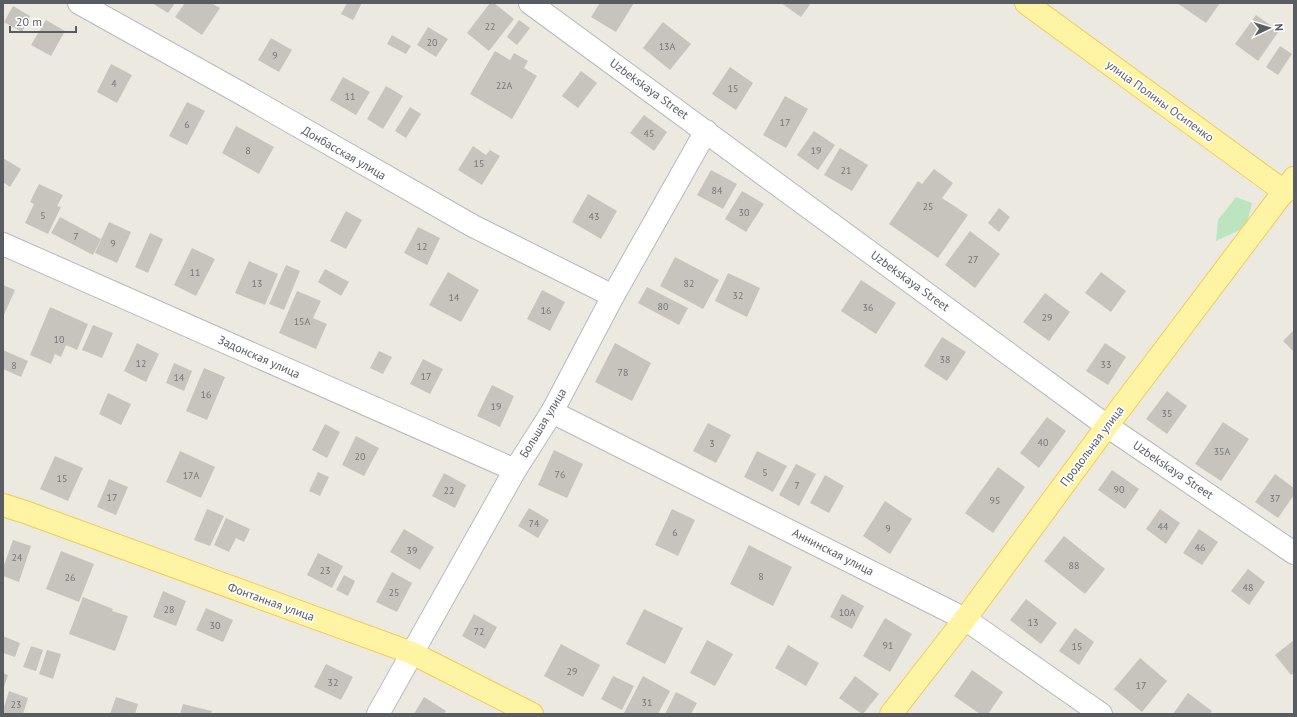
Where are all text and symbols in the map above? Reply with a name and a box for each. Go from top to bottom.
scale bar [10,8,76,34]
north arrow [1249,8,1289,48]
text: 20 m [16,14,42,29]
house number: 22 [485,20,495,33]
text: N [1272,23,1286,31]
house number: 20 [427,36,438,49]
house number: 13А [659,40,676,53]
house number: 9 [272,49,278,62]
street label: Uzbekskaya Street [607,55,692,122]
street label: улица Полины Осипенко [1104,56,1217,145]
house number: 4 [111,77,117,90]
house number: 22А [496,79,513,92]
house number: 15 [728,82,738,95]
house number: 11 [345,90,355,103]
house number: 17 [780,116,790,129]
house number: 6 [184,118,190,131]
street label: Донбасская улица [299,122,389,183]
house number: 45 [644,127,654,140]
house number: 8 [245,144,251,157]
house number: 19 [811,144,821,157]
house number: 15 [474,157,484,170]
house number: 21 [841,164,851,177]
house number: 84 [712,184,723,197]
house number: 25 [923,200,933,213]
house number: 30 [739,206,750,219]
house number: 5 [40,209,46,222]
house number: 43 [589,210,599,223]
house number: 7 [73,230,79,243]
house number: 9 [110,237,116,250]
house number: 12 [417,240,427,253]
street label: Uzbekskaya Street [868,247,953,314]
house number: 27 [968,253,978,266]
house number: 11 [190,266,200,279]
house number: 13 [252,277,262,290]
house number: 82 [684,277,694,290]
house number: 32 [733,289,743,302]
house number: 14 [449,291,460,304]
house number: 80 [658,300,669,313]
house number: 36 [863,301,873,314]
house number: 16 [541,304,551,317]
house number: 29 [1042,311,1052,324]
house number: 15А [294,315,311,328]
street label: Задонская улица [216,332,303,381]
house number: 10 [54,333,65,346]
house number: 38 [940,353,950,366]
house number: 12 [136,357,146,370]
house number: 33 [1101,358,1111,371]
house number: 8 [11,359,17,372]
house number: 78 [618,366,628,379]
house number: 17 [421,370,431,383]
house number: 14 [174,371,185,384]
street label: Большая улица [516,385,569,460]
house number: 16 [201,388,211,401]
house number: 19 [491,400,501,413]
street label: Продольная улица [1056,402,1127,489]
house number: 35 [1162,407,1172,420]
house number: 40 [1038,436,1049,449]
house number: 3 [709,437,715,450]
street label: Uzbekskaya Street [1130,437,1216,502]
house number: 35А [1214,445,1231,458]
house number: 20 [355,450,366,463]
house number: 5 [762,466,768,479]
house number: 76 [555,468,565,481]
house number: 17А [183,469,200,482]
house number: 15 [57,472,67,485]
house number: 7 [794,479,800,492]
house number: 90 [1114,483,1125,496]
house number: 22 [444,484,454,497]
house number: 17 [107,491,117,504]
house number: 37 [1270,492,1280,505]
house number: 95 [990,494,1000,507]
house number: 74 [529,517,540,530]
house number: 44 [1158,520,1169,533]
house number: 9 [885,522,891,535]
street label: Аннинская улица [790,525,877,579]
house number: 6 [672,526,678,539]
house number: 46 [1195,541,1205,554]
house number: 39 [407,544,417,557]
house number: 24 [12,551,23,564]
house number: 88 [1069,559,1079,572]
house number: 23 [320,564,330,577]
house number: 8 [758,570,764,583]
house number: 26 [65,571,75,584]
street label: Фонтанная улица [226,579,317,624]
house number: 48 [1243,581,1253,594]
house number: 25 [389,586,399,599]
house number: 28 [164,603,174,616]
house number: 10А [839,606,856,619]
house number: 13 [1028,616,1038,629]
house number: 30 [210,619,221,632]
house number: 72 [474,625,484,638]
house number: 91 [883,639,893,652]
house number: 15 [1072,640,1082,653]
house number: 29 [567,665,577,678]
house number: 32 [328,676,338,689]
house number: 17 [1136,679,1146,692]
house number: 31 [642,696,652,709]
house number: 23 [11,698,21,711]

